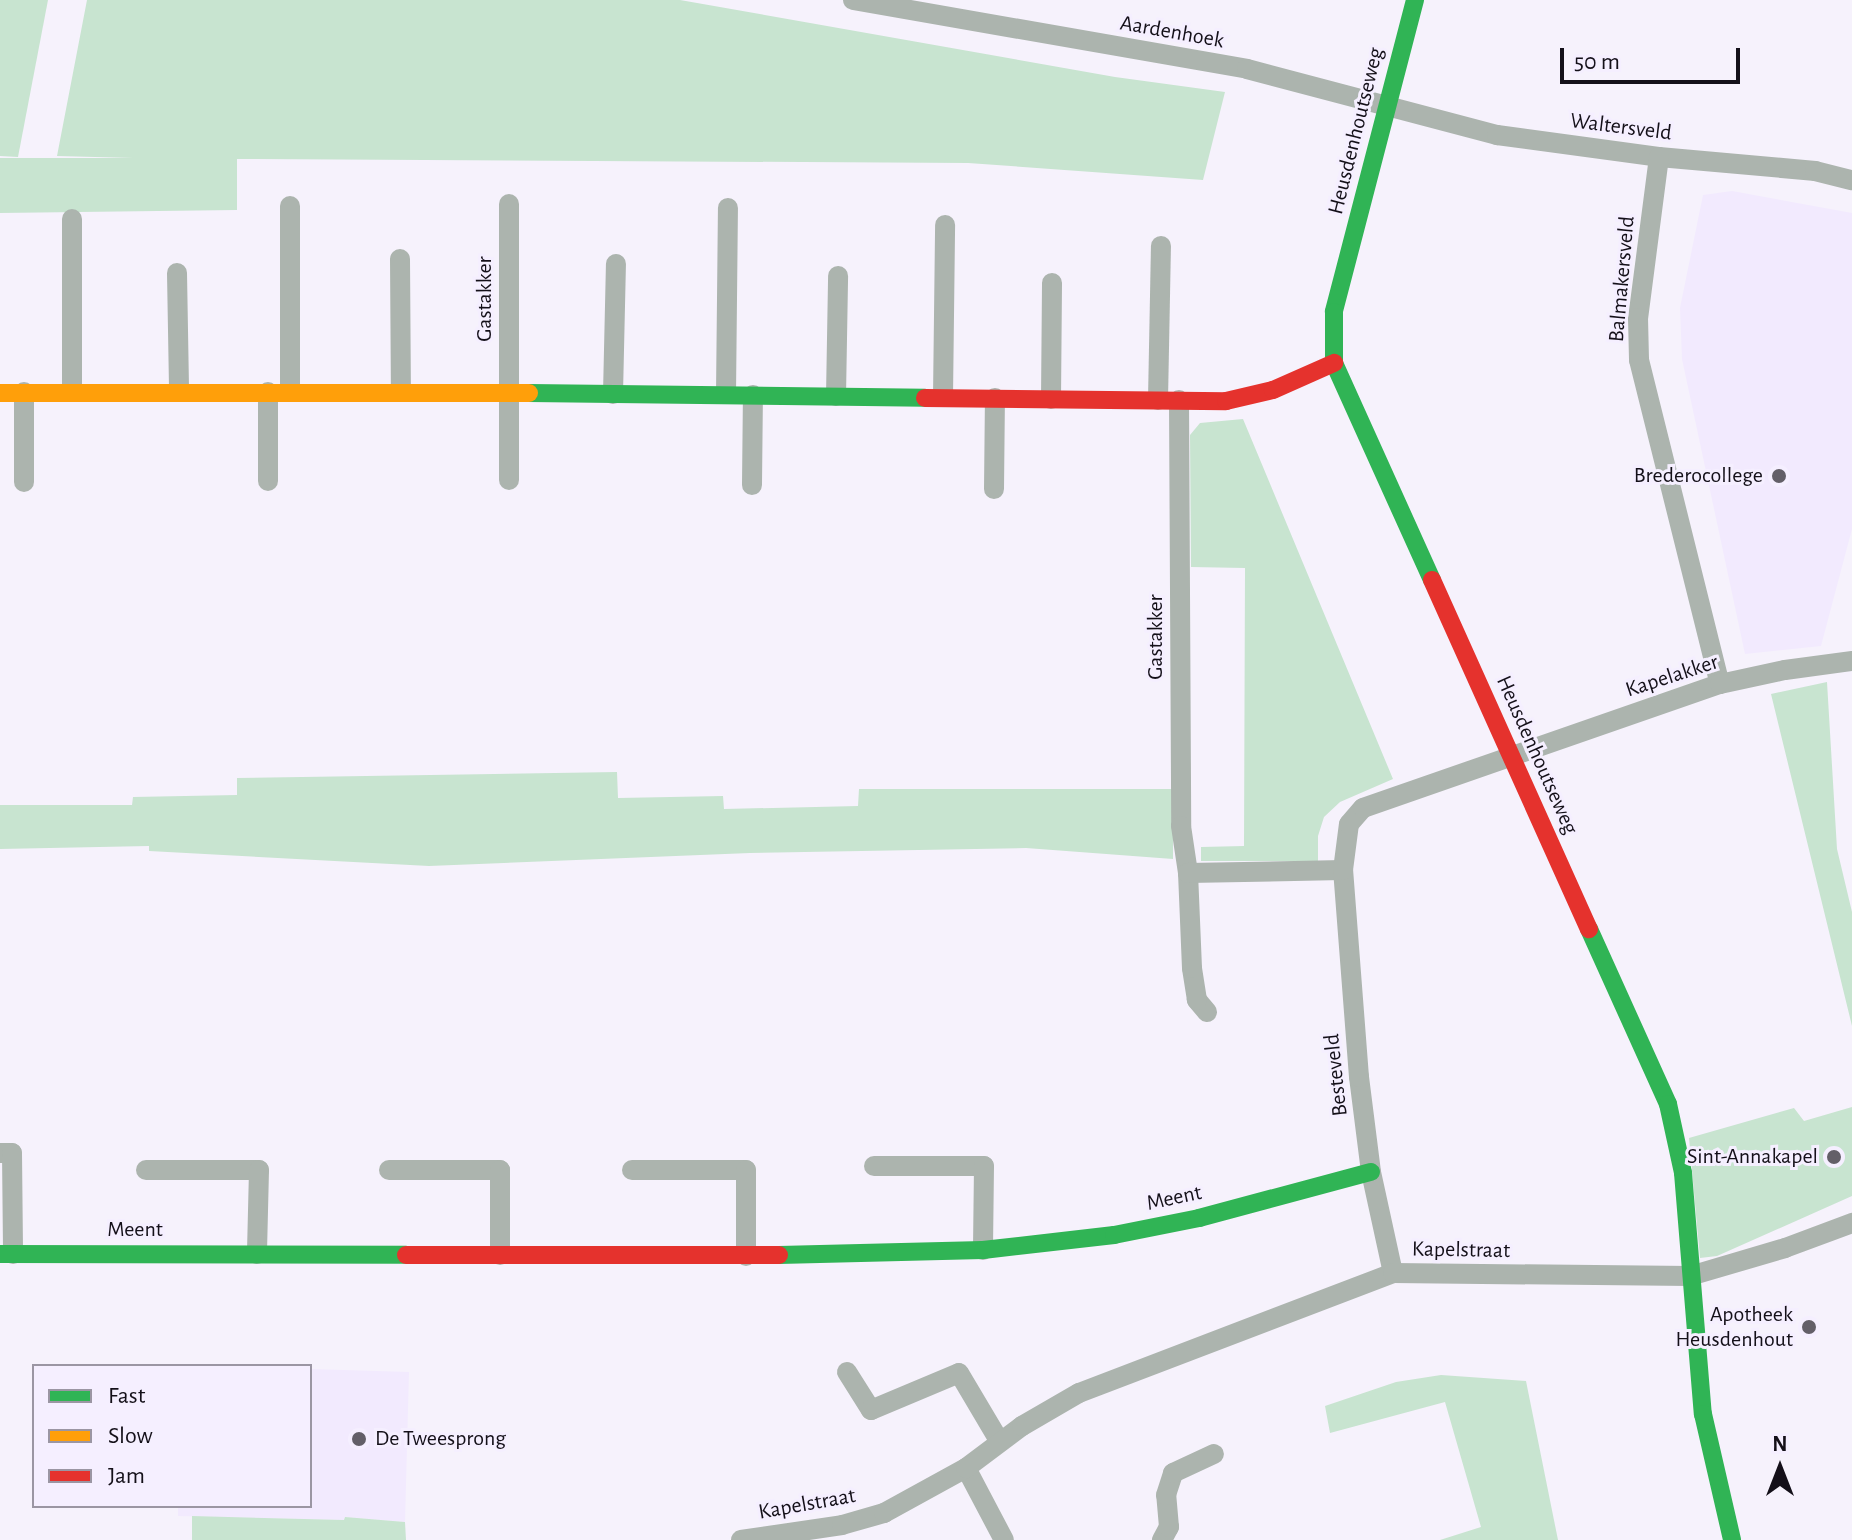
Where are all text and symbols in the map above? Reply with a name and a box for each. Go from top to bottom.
street label: Aardenhoek [1118,10,1226,54]
scale bar [1564,32,1744,82]
street label: Heusdenhoutseweg [1323,45,1389,217]
text: 50 m [1574,50,1620,74]
street label: Waltersveld [1569,108,1673,146]
street label: Balmakersveld [1603,215,1641,343]
street label: Gastakker [472,256,498,342]
place label: Brederocollege [1634,463,1763,489]
marker: Brederocollege [1770,467,1788,485]
street label: Gastakker [1143,594,1169,680]
street label: Kapelakker [1622,649,1722,703]
street label: Heusdenhoutseweg [1490,672,1584,838]
street label: Besteveld [1319,1032,1353,1118]
place label: Sint-Annakapel [1687,1144,1818,1170]
marker: Sint-Annakapel [1825,1148,1843,1166]
street label: Meent [1144,1179,1204,1217]
street label: Meent [107,1217,163,1243]
street label: Kapelstraat [1412,1236,1510,1264]
place label: Apotheek Heusdenhout [1676,1301,1793,1352]
marker: Apotheek Heusdenhout [1800,1318,1818,1336]
legend [32,1364,312,1508]
text: Fast [108,1384,145,1408]
text: Slow [108,1424,153,1448]
place label: De Tweesprong [375,1426,506,1452]
north arrow [1740,1428,1820,1508]
marker: De Tweesprong [350,1430,368,1448]
text: N [1772,1433,1788,1455]
text: Jam [108,1464,145,1488]
street label: Kapelstraat [756,1482,858,1526]

